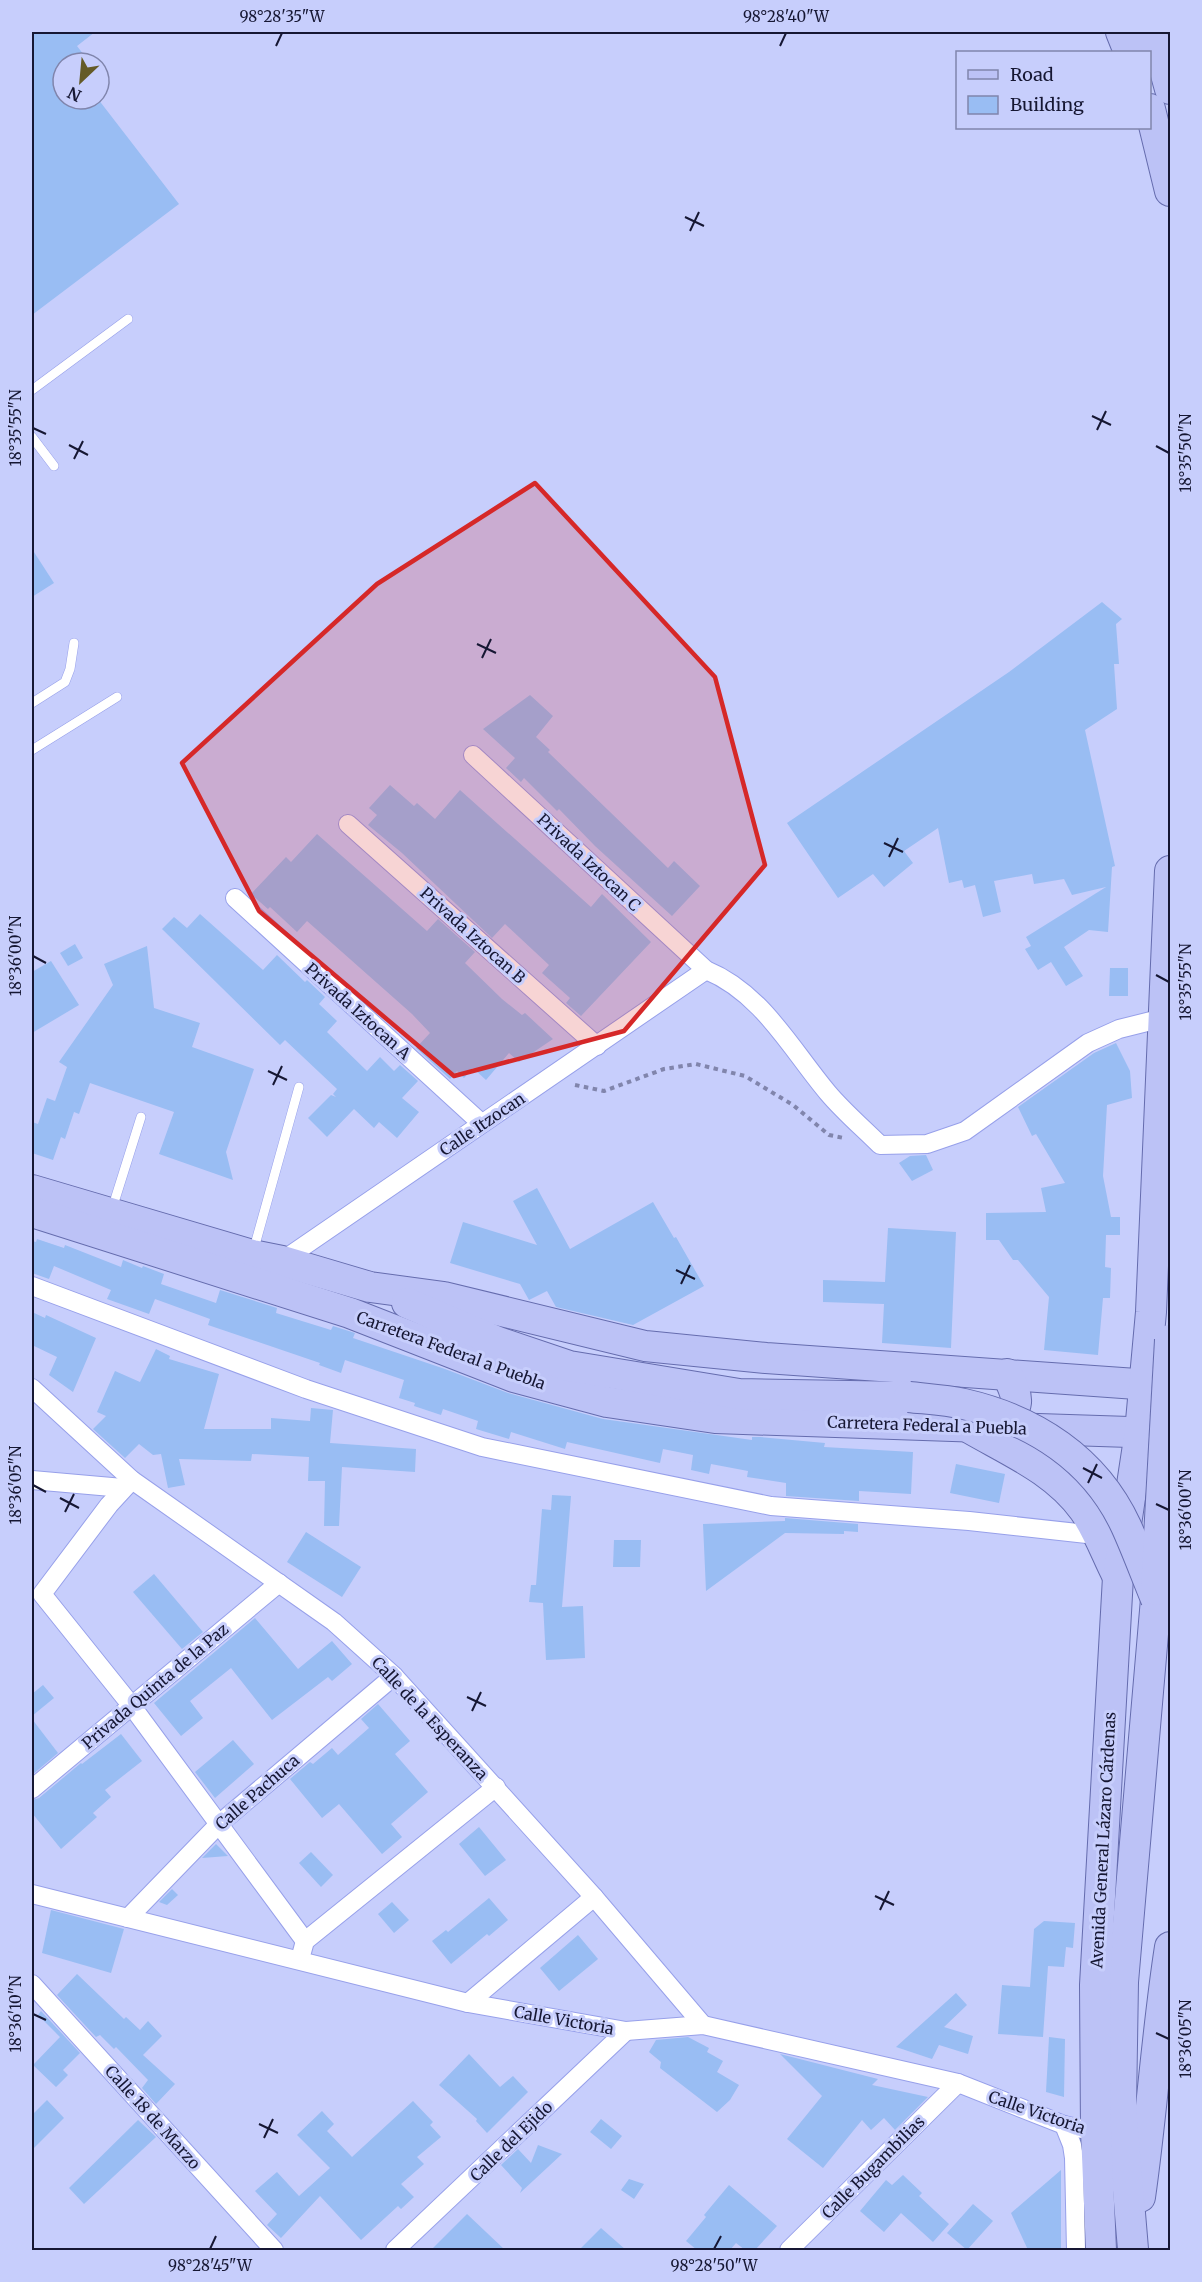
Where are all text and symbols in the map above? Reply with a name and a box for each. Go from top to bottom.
text: 98°28'35"W [239,7,326,26]
text: 98°28'40"W [743,7,830,26]
north arrow [51,51,111,111]
legend [956,51,1151,129]
text: Road [1010,63,1054,86]
text: N [64,83,84,106]
text: Building [1010,93,1084,116]
text: 18°35'55"N [6,389,25,467]
text: 18°35'50"N [1176,413,1195,492]
street label: Privada Iztocan C [533,809,645,915]
street label: Privada Iztocan B [416,883,530,988]
text: 18°36'00"N [6,915,25,996]
text: 18°35'55"N [1176,943,1195,1021]
street label: Privada Iztocan A [301,958,415,1064]
street label: Calle Itzocan [436,1088,529,1160]
street label: Carretera Federal a Puebla [354,1306,549,1394]
street label: Carretera Federal a Puebla [827,1412,1027,1438]
text: 18°36'05"N [6,1445,25,1524]
text: 18°36'00"N [1176,1469,1195,1550]
street label: Privada Quinta de la Paz [78,1619,232,1753]
street label: Calle de la Esperanza [368,1652,493,1784]
street label: Avenida General Lázaro Cárdenas [1086,1711,1120,1970]
street label: Calle Pachuca [211,1750,303,1834]
text: 18°36'10"N [6,1975,25,2053]
text: 18°36'05"N [1176,1999,1195,2078]
street label: Calle Victoria [512,2001,616,2039]
street label: Calle 18 de Marzo [101,2061,205,2173]
street label: Calle Victoria [986,2086,1088,2138]
street label: Calle del Ejido [466,2097,556,2185]
street label: Calle Bugambilias [817,2111,929,2223]
text: 98°28'45"W [168,2256,253,2275]
text: 98°28'50"W [671,2256,758,2275]

